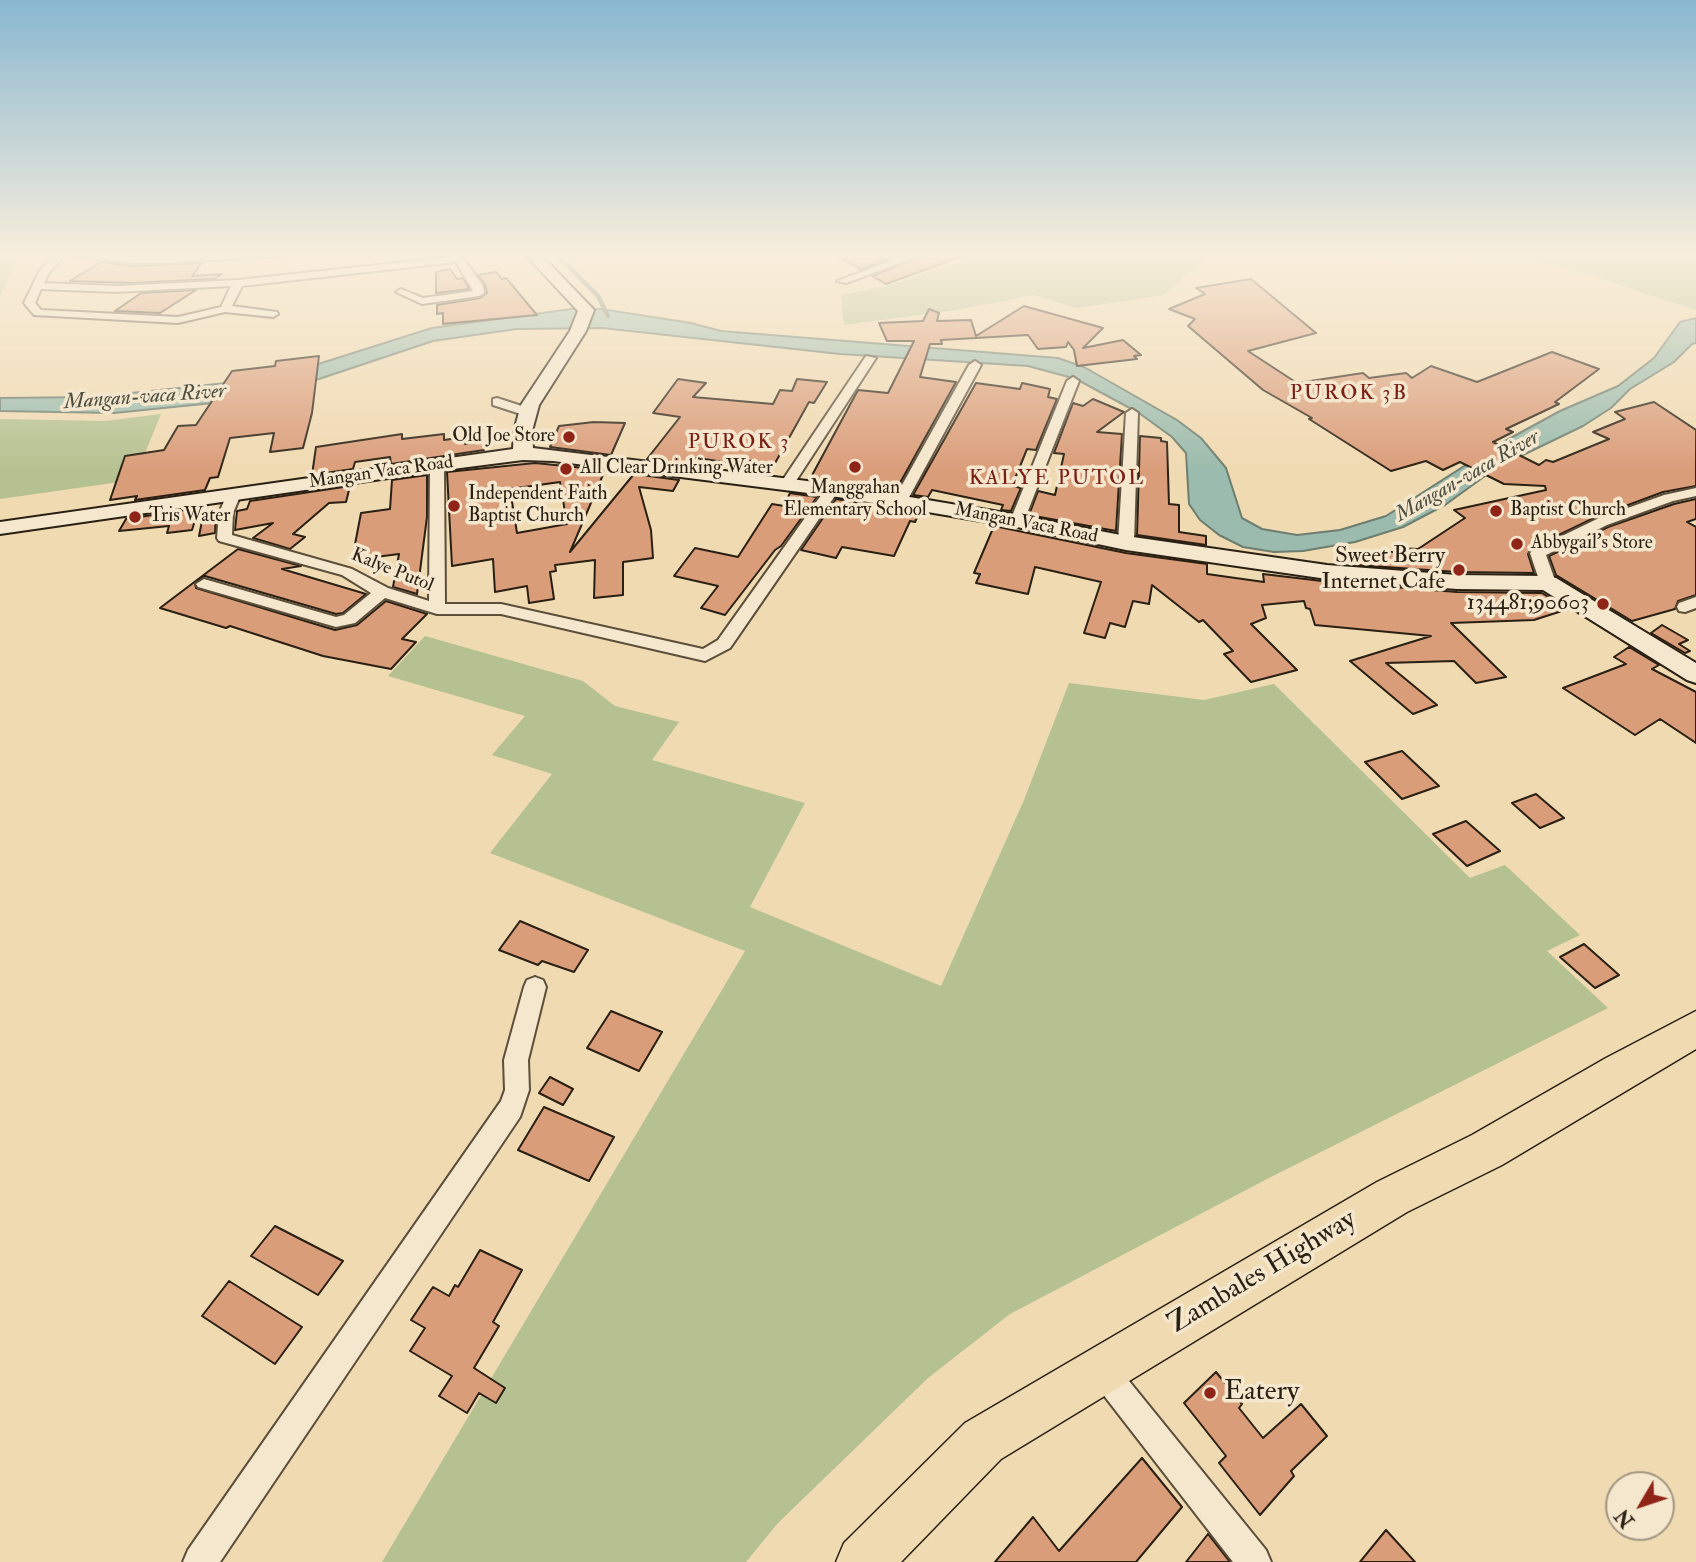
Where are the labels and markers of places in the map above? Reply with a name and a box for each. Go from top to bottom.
place label: Old Joe Store [452,426,555,448]
marker: Old Joe Store [561,429,577,445]
place label: All Clear Drinking Water [580,458,773,480]
marker: Manggahan Elementary School [847,459,863,475]
marker: All Clear Drinking Water [558,461,574,477]
place label: Manggahan Elementary School [783,478,927,522]
place label: Independent Faith Baptist Church [468,484,607,528]
marker: Independent Faith Baptist Church [446,498,462,514]
place label: Baptist Church [1510,500,1626,522]
marker: Baptist Church [1488,503,1504,519]
place label: Tris Water [149,506,230,528]
marker: Tris Water [127,509,143,525]
place label: Abbygail's Store [1531,533,1653,555]
marker: Abbygail's Store [1509,536,1525,552]
place label: Sweet Berry Internet Cafe [1321,543,1445,597]
marker: Sweet Berry Internet Cafe [1451,562,1467,578]
place label: 134481;90603 [1467,590,1589,618]
marker: 134481;90603 [1595,596,1611,612]
place label: Eatery [1224,1376,1299,1410]
marker: Eatery [1202,1385,1218,1401]

